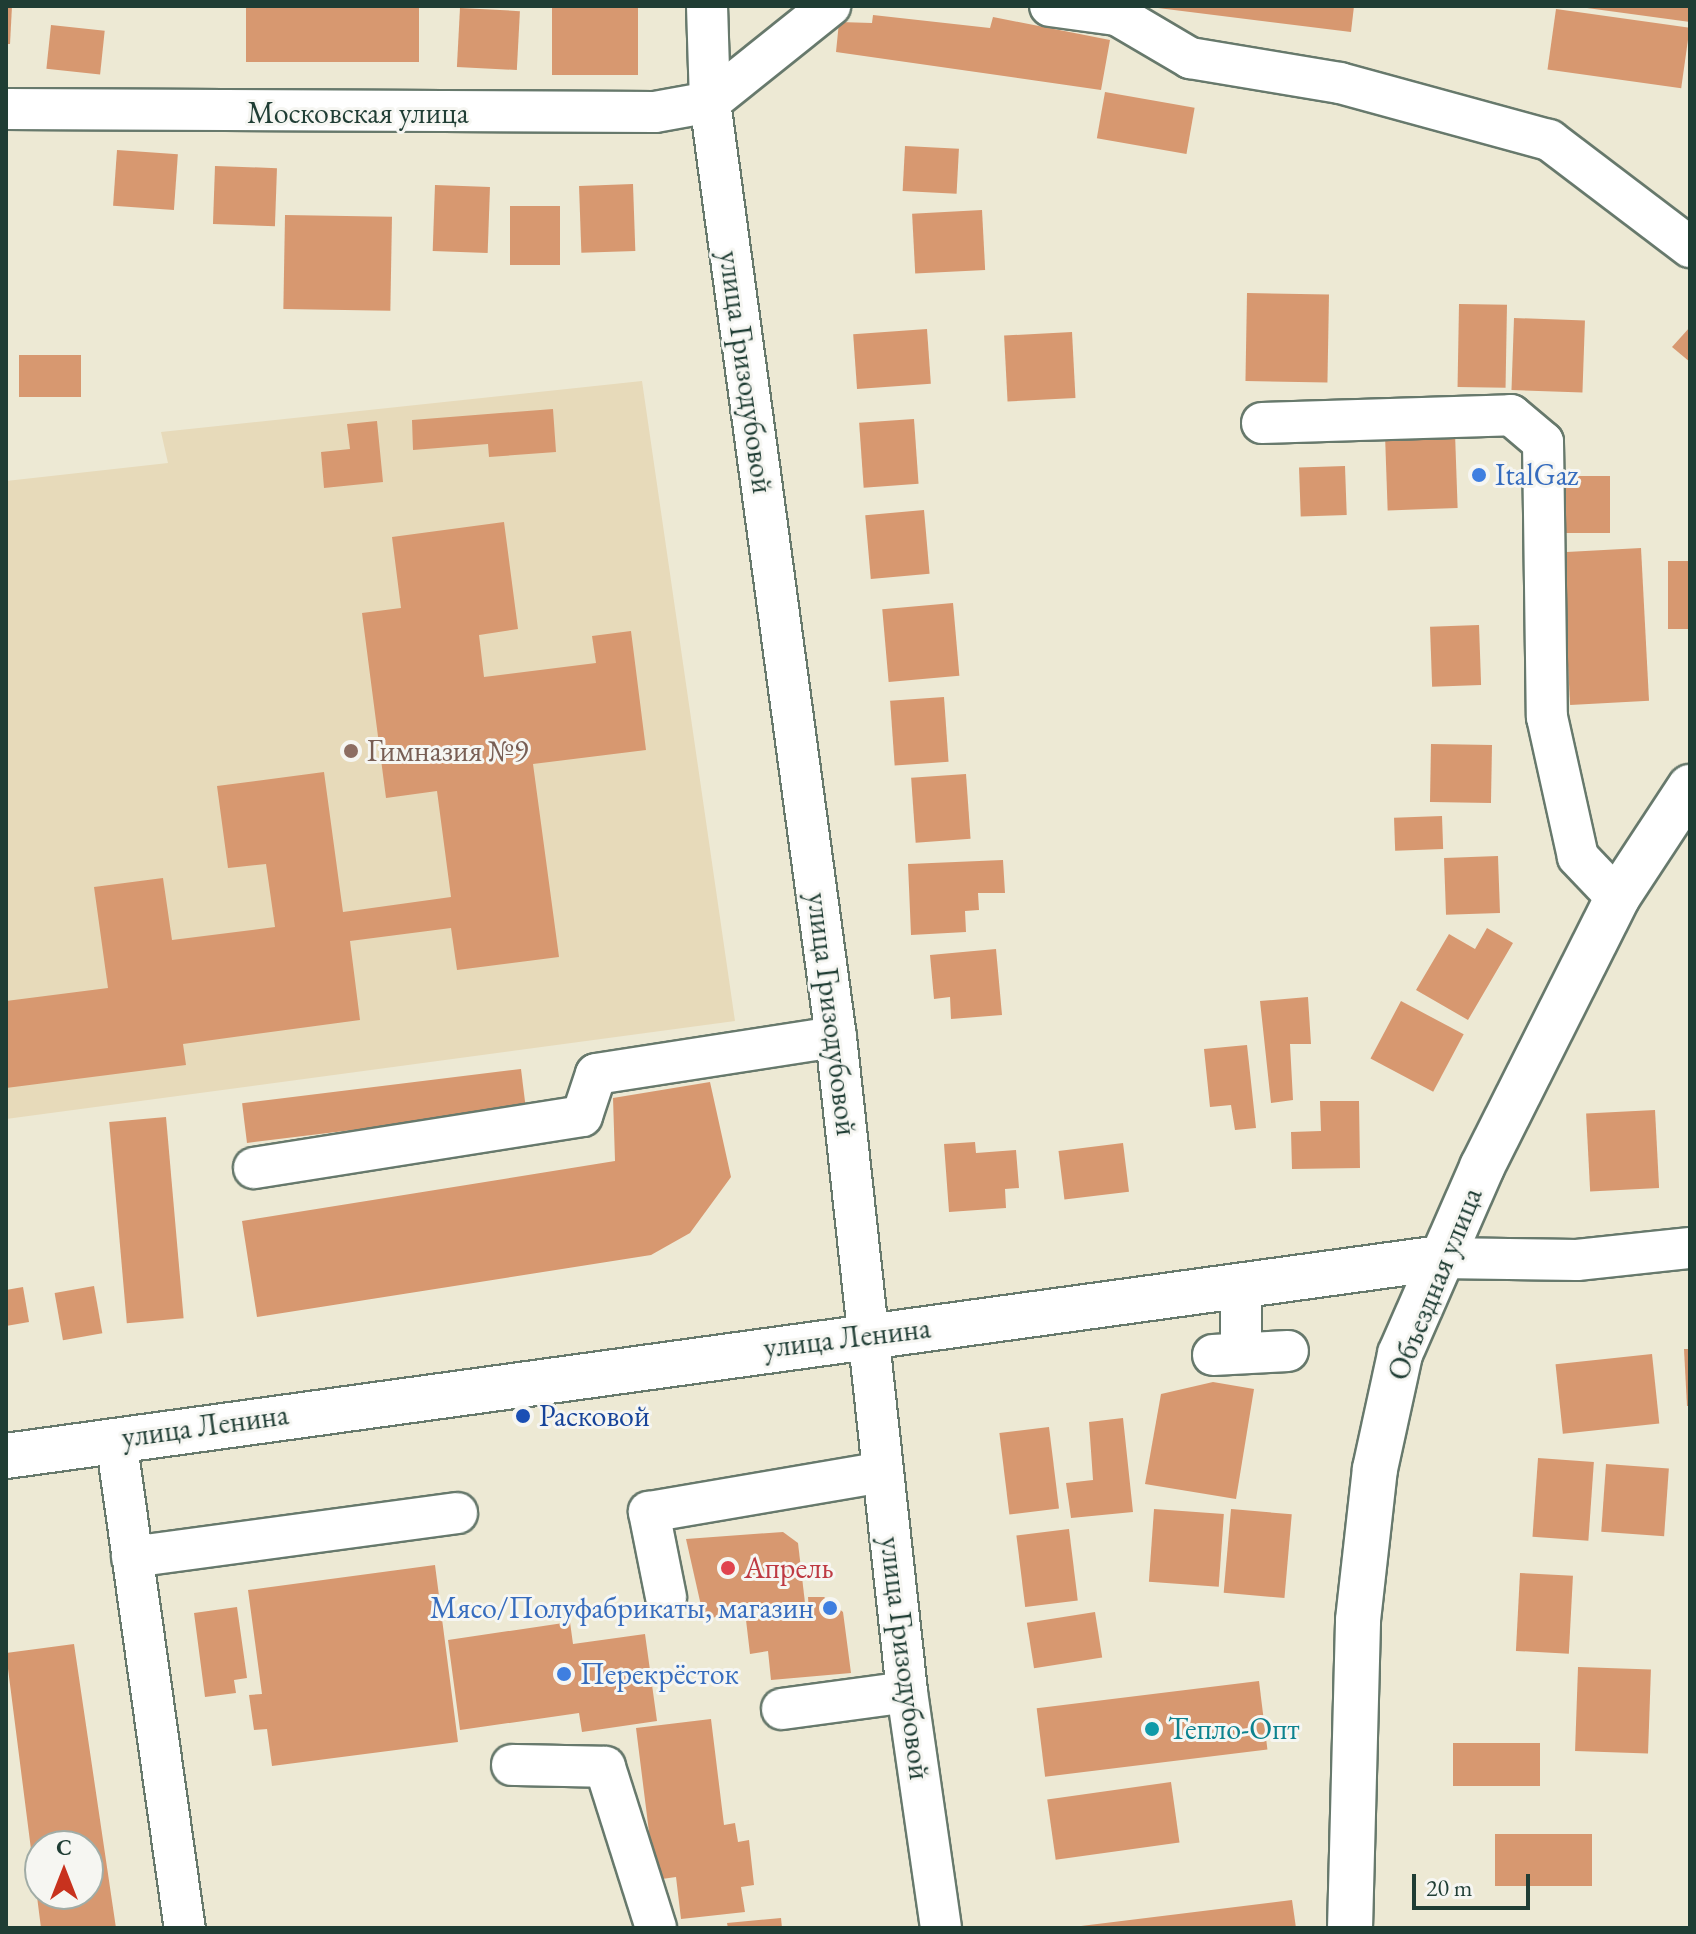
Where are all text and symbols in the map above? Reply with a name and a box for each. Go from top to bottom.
street label: Московская улица [247,95,469,131]
street label: улица Гризодубовой [711,248,781,496]
place label: ItalGaz [1495,457,1578,493]
marker: ItalGaz [1470,466,1488,484]
place label: Гимназия №9 [367,733,529,769]
marker: Гимназия №9 [342,742,360,760]
street label: улица Гризодубовой [799,890,865,1138]
street label: Объездная улица [1380,1182,1490,1386]
street label: улица Ленина [761,1310,933,1366]
street label: улица Ленина [119,1396,291,1456]
place label: Расковой [539,1398,650,1434]
marker: Расковой [514,1407,532,1425]
street label: улица Гризодубовой [872,1534,938,1782]
place label: Апрель [744,1550,834,1586]
marker: Апрель [719,1559,737,1577]
place label: Мясо/Полуфабрикаты, магазин [430,1590,814,1626]
marker: Мясо/Полуфабрикаты, магазин [821,1599,839,1617]
place label: Перекрёсток [580,1656,739,1692]
marker: Перекрёсток [555,1665,573,1683]
place label: Тепло-Опт [1168,1711,1300,1747]
marker: Тепло-Опт [1143,1720,1161,1738]
north arrow [24,1830,104,1910]
text: С [56,1833,72,1862]
scale bar [1416,1858,1534,1908]
text: 20 m [1426,1872,1473,1903]

